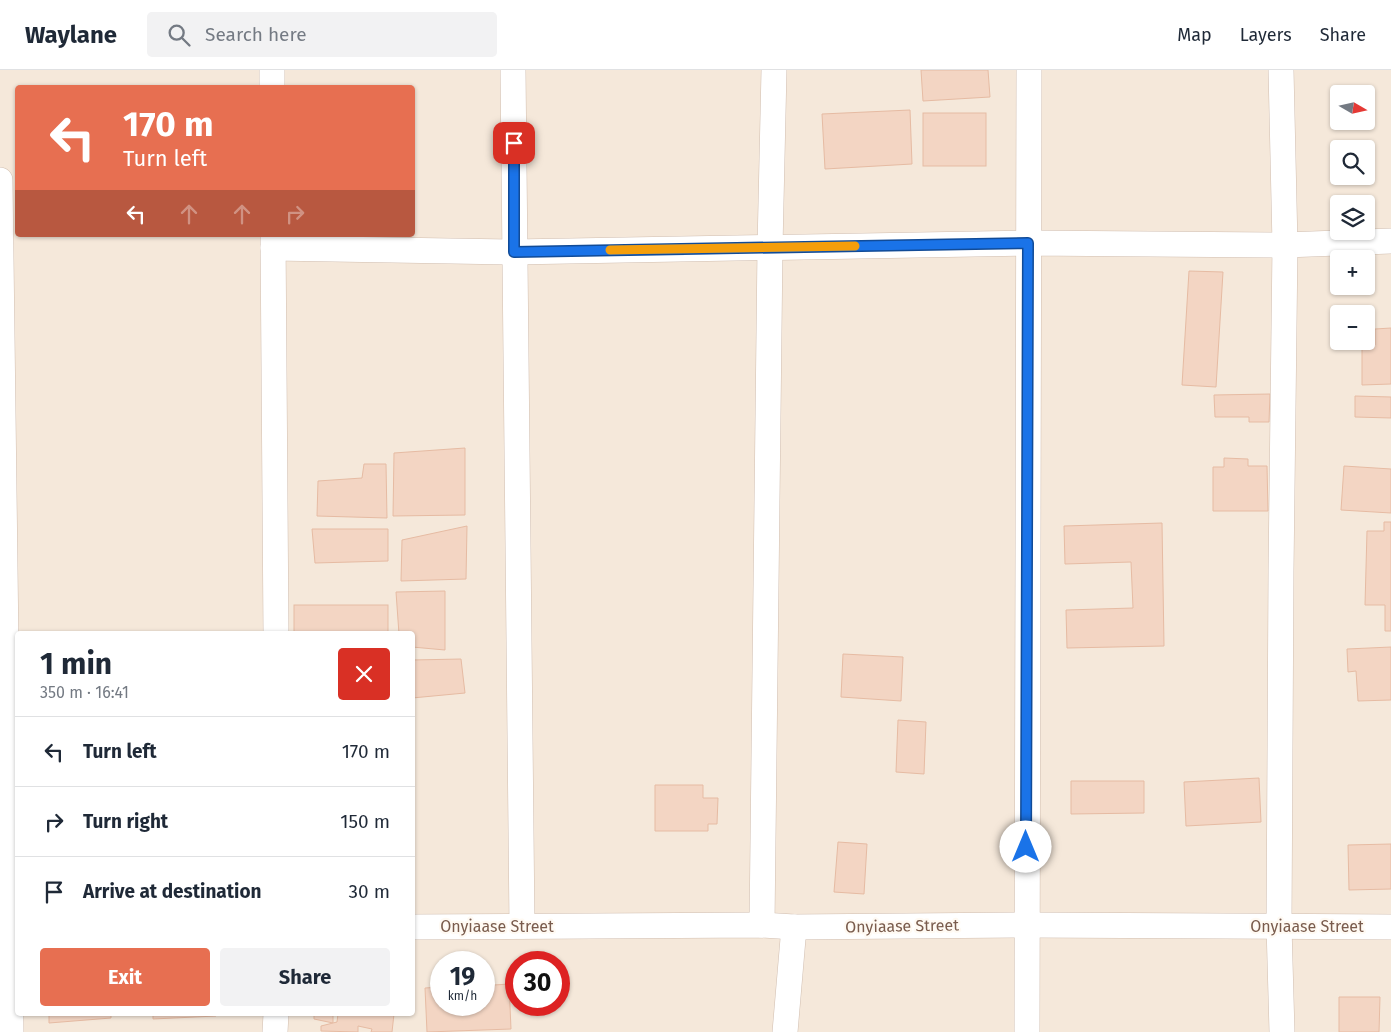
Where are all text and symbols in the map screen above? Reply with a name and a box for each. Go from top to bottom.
search box [147,12,497,57]
text: Waylane [25,21,117,49]
icon: search [165,21,193,49]
text: Search here [205,23,307,46]
text: Map [1177,24,1212,46]
text: Layers [1240,24,1292,46]
text: Share [1320,24,1366,46]
north arrow [1330,85,1375,130]
map controls [1330,85,1375,350]
text: 170 m [123,103,214,145]
icon: left [40,105,105,170]
pin [493,122,535,164]
icon: arrive [500,129,528,157]
button: search [1330,140,1375,185]
text: Turn left [123,145,207,172]
button: layers [1330,195,1375,240]
icon: left [122,200,150,228]
icon: ahead [175,200,203,228]
icon: ahead [228,200,256,228]
icon: right [281,200,309,228]
button: + [1330,250,1375,295]
button: − [1330,305,1375,350]
text: 1 min [40,646,112,682]
button: close [338,648,390,700]
text: 350 m · 16:41 [40,683,129,702]
icon: left [40,738,68,766]
text: Turn left [83,740,157,763]
text: 170 m [342,740,390,763]
icon: right [40,808,68,836]
text: Turn right [83,810,168,833]
text: 150 m [340,810,390,833]
position arrow [999,820,1051,872]
icon: arrive [40,878,68,906]
text: Arrive at destination [83,880,262,903]
text: 30 m [349,880,390,903]
street label: Onyiaase Street [845,916,959,936]
street label: Onyiaase Street [440,917,554,936]
street label: Onyiaase Street [1250,917,1364,936]
button: Exit [40,948,210,1006]
button: Share [220,948,390,1006]
speed limit sign: 30 [505,951,570,1016]
text: 19 [450,962,475,992]
text: km/h [448,989,477,1003]

